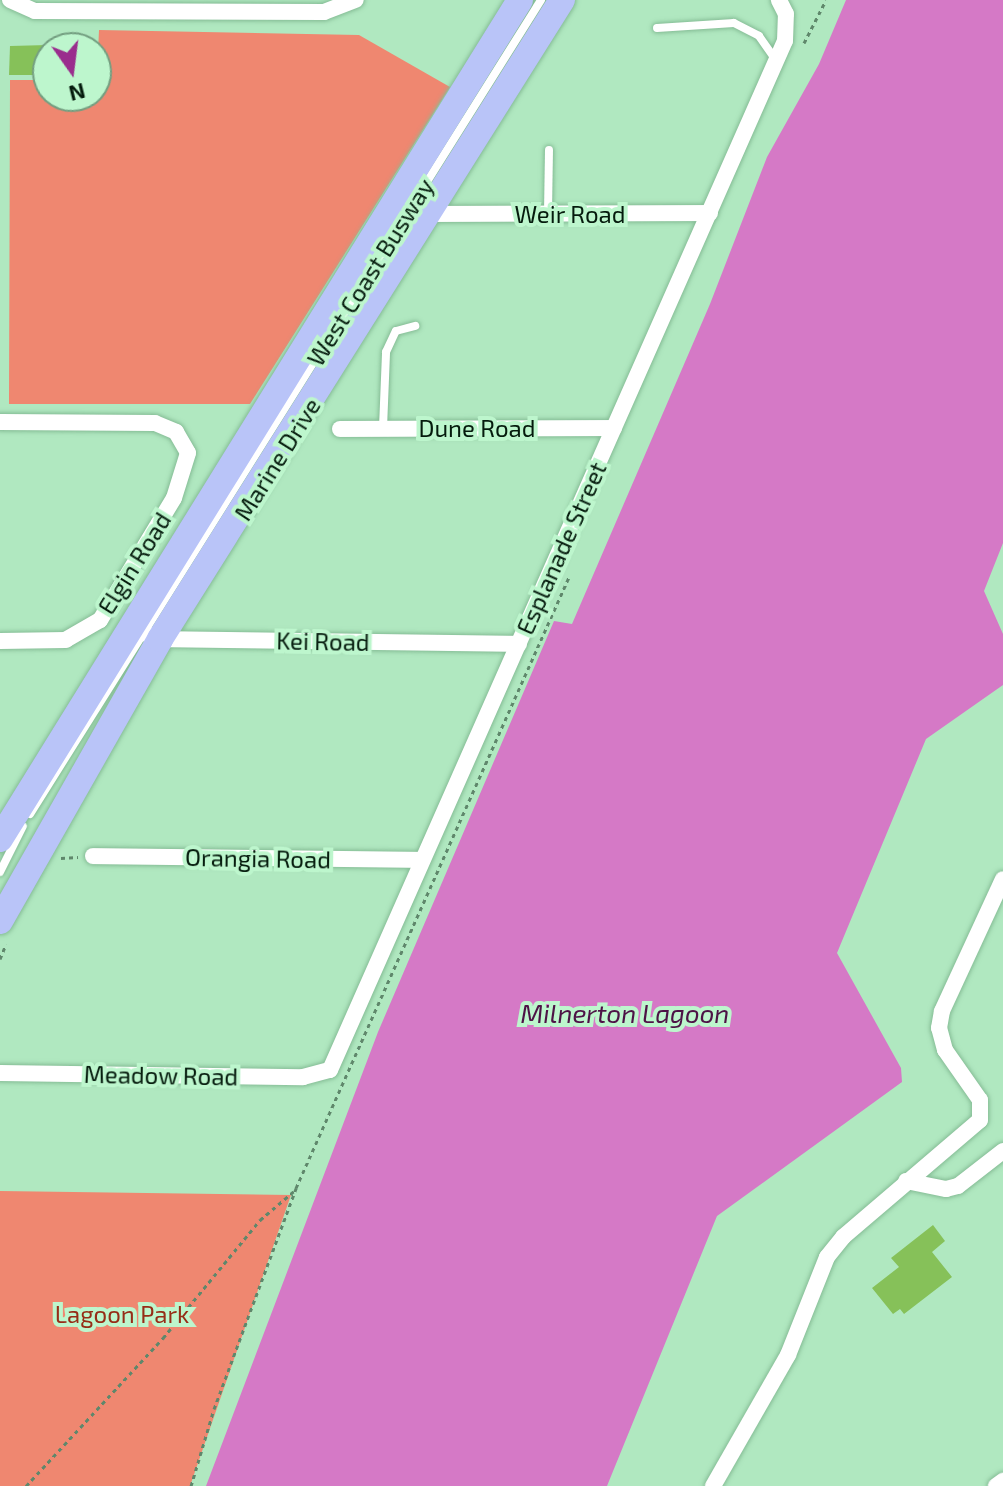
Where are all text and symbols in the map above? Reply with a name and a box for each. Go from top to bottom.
north arrow [32,32,112,112]
text: N [66,79,88,108]
street label: West Coast Busway [301,173,439,371]
street label: Weir Road [514,200,626,228]
street label: Marine Drive [228,392,326,526]
street label: Dune Road [418,414,536,442]
street label: Esplanade Street [510,457,612,639]
street label: Elgin Road [91,507,177,619]
street label: Kei Road [276,626,370,656]
street label: Orangia Road [185,842,331,874]
water label: Milnerton Lagoon [521,997,729,1029]
street label: Meadow Road [83,1059,239,1091]
park label: Lagoon Park [55,1300,189,1328]

